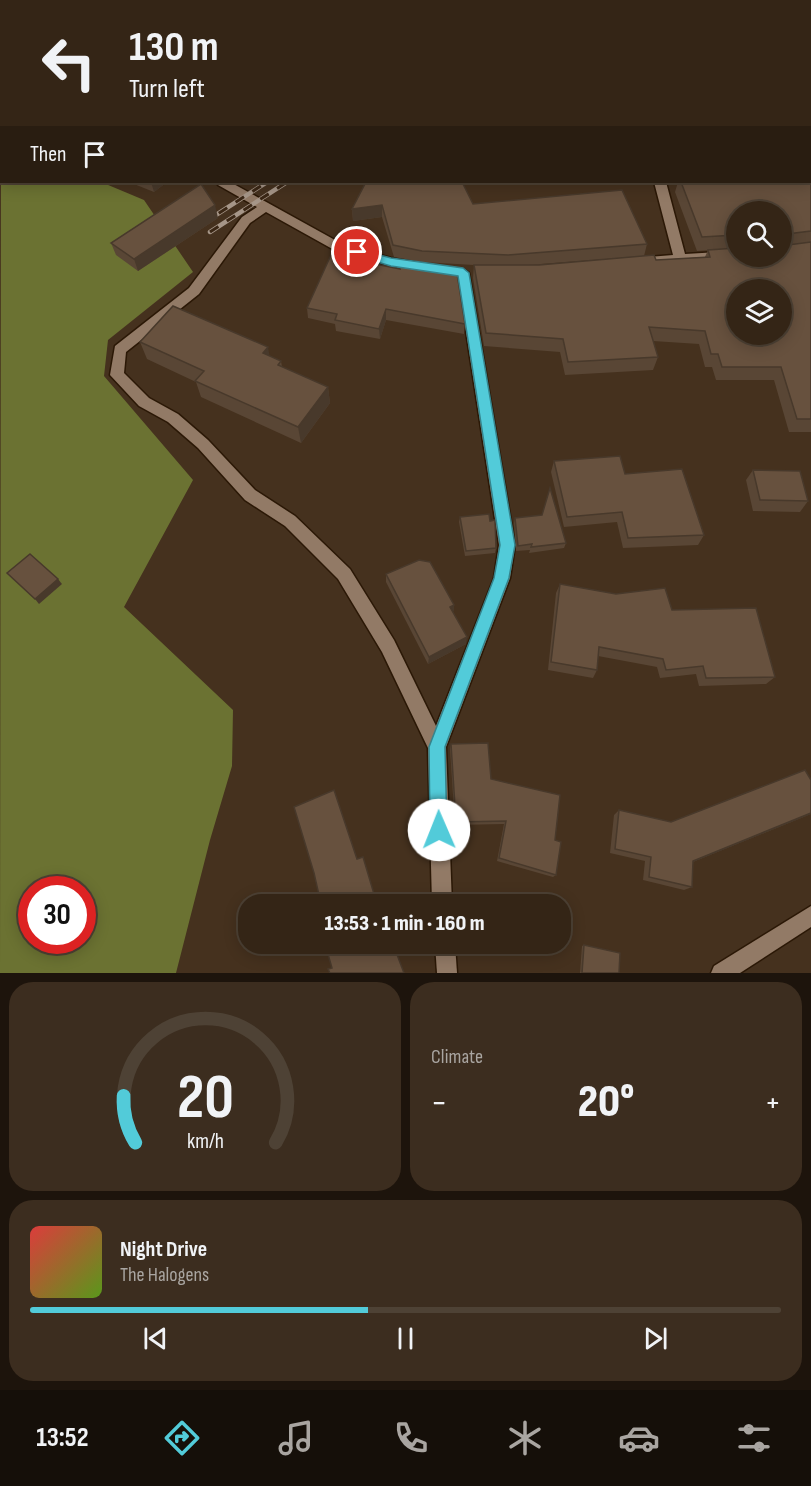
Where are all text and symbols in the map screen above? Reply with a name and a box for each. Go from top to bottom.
text: 130 m [129,22,219,73]
icon: left [30,24,108,102]
text: Turn left [129,73,205,105]
icon: arrive [78,138,111,171]
text: Then [30,141,66,168]
map controls [726,201,792,345]
button: search [726,201,792,267]
pin [331,226,382,277]
icon: arrive [340,235,373,268]
button: layers [726,279,792,345]
position arrow [407,798,471,862]
speed limit sign: 30 [18,876,96,954]
text: 13:53 · 1 min · 160 m [325,910,484,937]
text: Climate [431,1045,483,1069]
text: 20 [176,1061,234,1136]
text: 20° [578,1075,634,1130]
text: − [431,1083,447,1123]
text: + [765,1083,781,1123]
text: km/h [186,1130,224,1155]
text: Night Drive [120,1236,207,1263]
text: The Halogens [120,1263,209,1287]
icon: previous [139,1322,172,1355]
icon: pause [389,1322,422,1355]
icon: next [639,1322,672,1355]
icon: directions [161,1417,203,1459]
icon: music [275,1417,317,1459]
icon: phone [390,1417,432,1459]
icon: climate [504,1417,546,1459]
icon: car [618,1417,660,1459]
icon: filters [733,1417,775,1459]
text: 13:52 [36,1422,89,1454]

